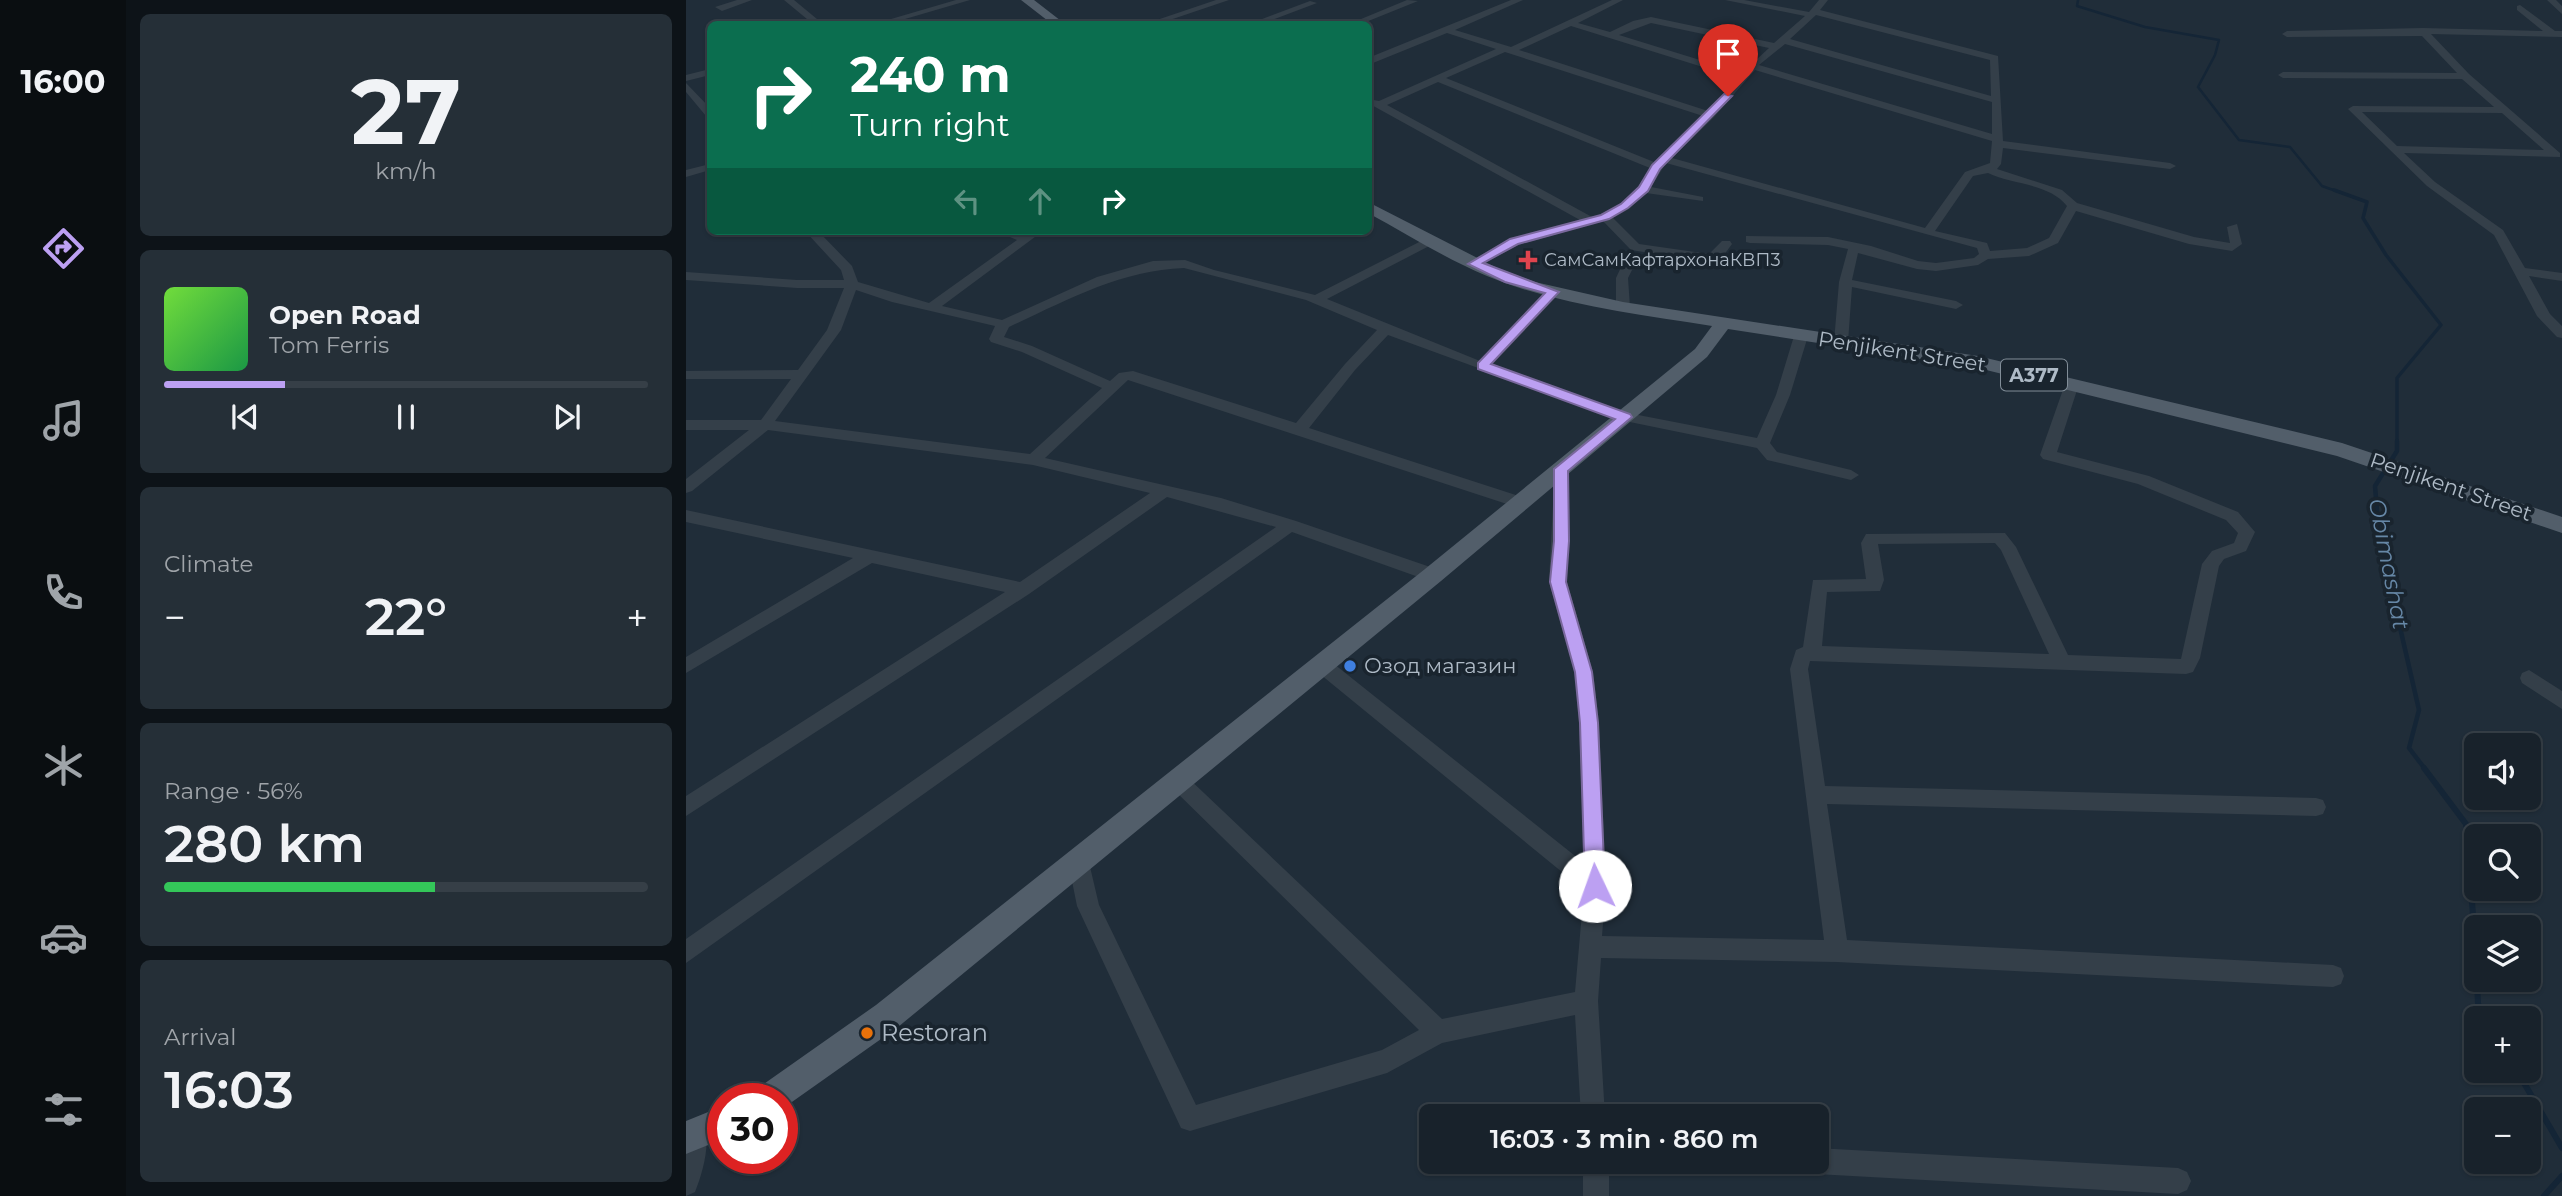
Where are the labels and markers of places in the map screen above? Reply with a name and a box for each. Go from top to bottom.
pin [1698,24,1758,96]
place label: СамСамКафтархонаКВП3 [1544,249,1781,271]
marker: СамСамКафтархонаКВП3 [1518,250,1538,270]
place label: Озод магазин [1364,653,1516,678]
marker: Озод магазин [1342,658,1358,674]
place label: Restoran [881,1018,988,1047]
marker: Restoran [859,1025,875,1041]

